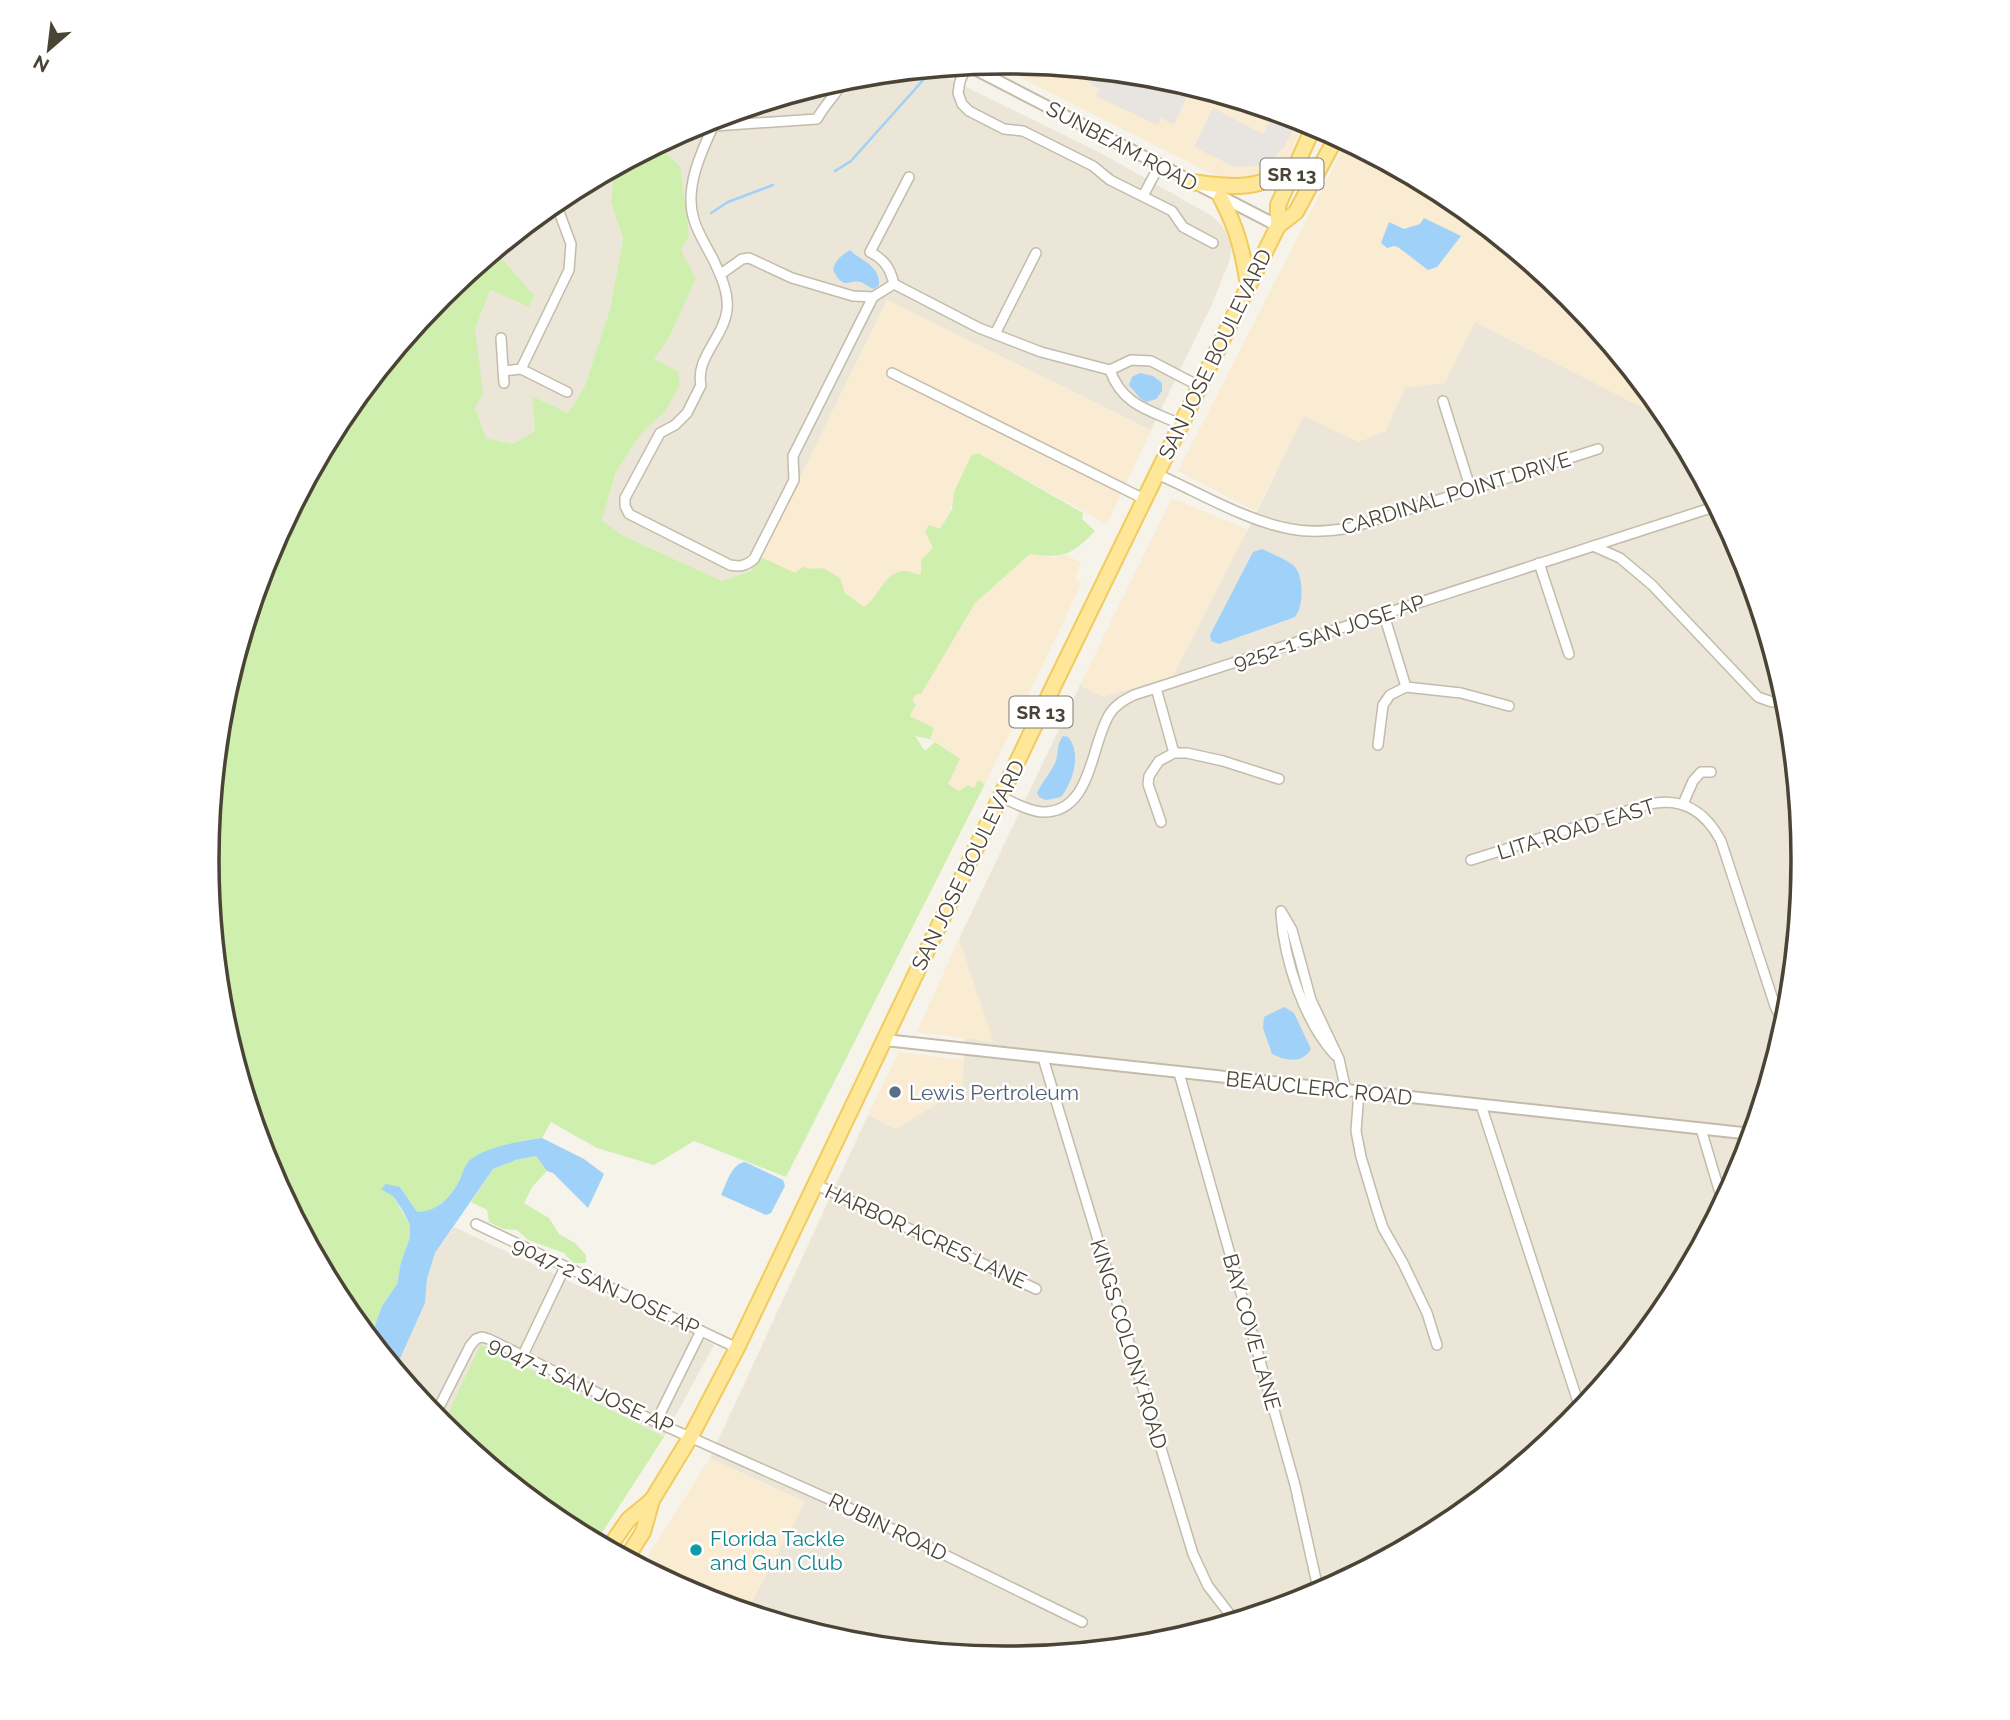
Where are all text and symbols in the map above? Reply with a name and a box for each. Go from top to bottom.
north arrow [14,14,84,84]
text: N [29,51,53,77]
street label: SUNBEAM ROAD [1042,96,1202,196]
road number: SR 13 [1260,158,1324,190]
street label: SAN JOSE BOULEVARD [1153,245,1277,463]
street label: CARDINAL POINT DRIVE [1338,446,1574,540]
street label: 9252-1 SAN JOSE AP [1230,589,1428,675]
road number: SR 13 [1010,696,1072,727]
street label: SAN JOSE BOULEVARD [906,756,1030,974]
street label: LITA ROAD EAST [1494,793,1658,865]
street label: BEAUCLERC ROAD [1225,1066,1413,1110]
place label: Lewis Pertroleum [909,1080,1079,1105]
marker: Lewis Pertroleum [887,1084,903,1100]
street label: HARBOR ACRES LANE [821,1178,1031,1294]
street label: 9047-2 SAN JOSE AP [509,1232,703,1340]
street label: KINGS COLONY ROAD [1085,1236,1173,1452]
street label: BAY COVE LANE [1218,1251,1286,1413]
street label: 9047-1 SAN JOSE AP [485,1331,677,1439]
street label: RUBIN ROAD [825,1488,951,1566]
place label: Florida Tackle and Gun Club [710,1526,845,1575]
marker: Florida Tackle and Gun Club [688,1542,704,1558]

